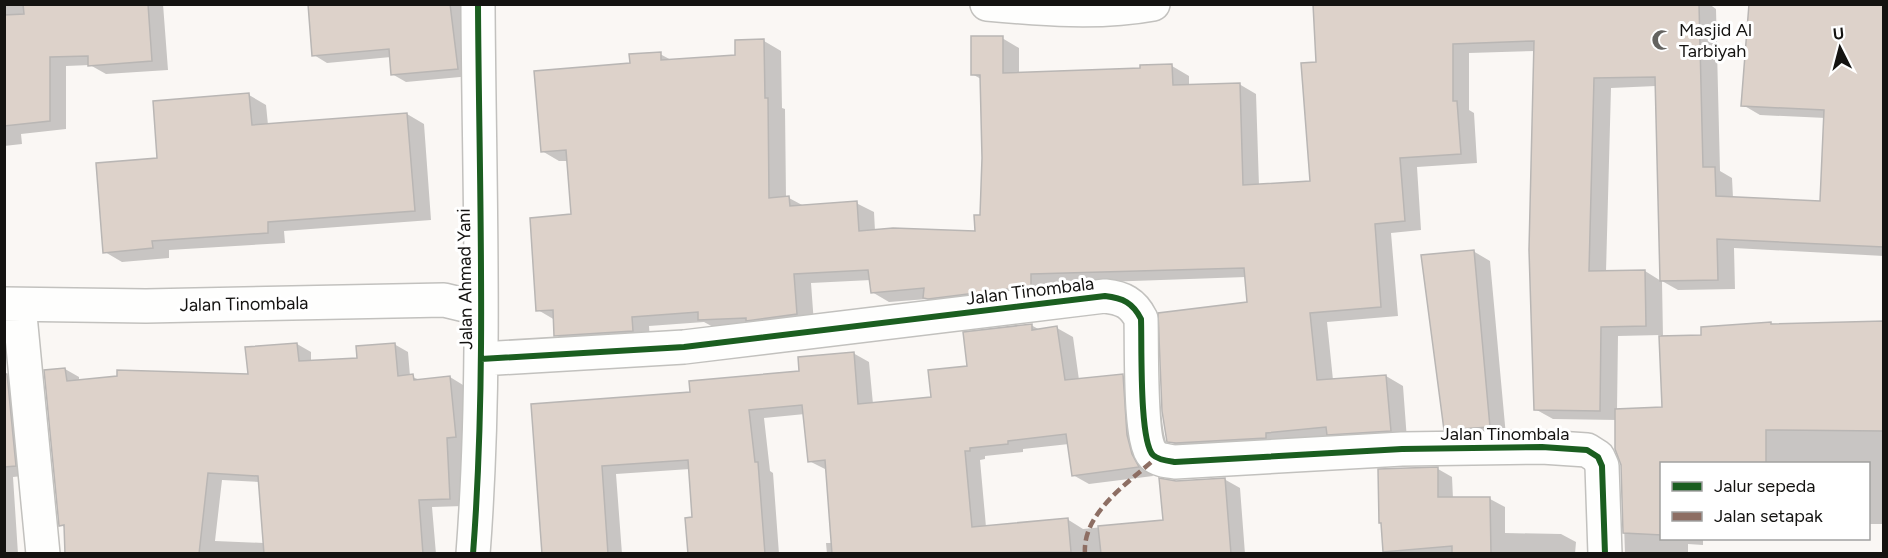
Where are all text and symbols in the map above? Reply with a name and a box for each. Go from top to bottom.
north arrow [1810,18,1870,78]
place label: Masjid Al Tarbiyah [1679,19,1752,62]
text: U [1832,24,1845,44]
mosque icon: Masjid Al Tarbiyah [1650,28,1674,52]
street label: Jalan Ahmad Yani [453,208,477,350]
street label: Jalan Tinombala [965,272,1095,310]
street label: Jalan Tinombala [179,292,309,316]
street label: Jalan Tinombala [1441,423,1569,445]
legend [1660,462,1870,540]
text: Jalur sepeda [1714,475,1815,497]
text: Jalan setapak [1714,505,1823,527]

